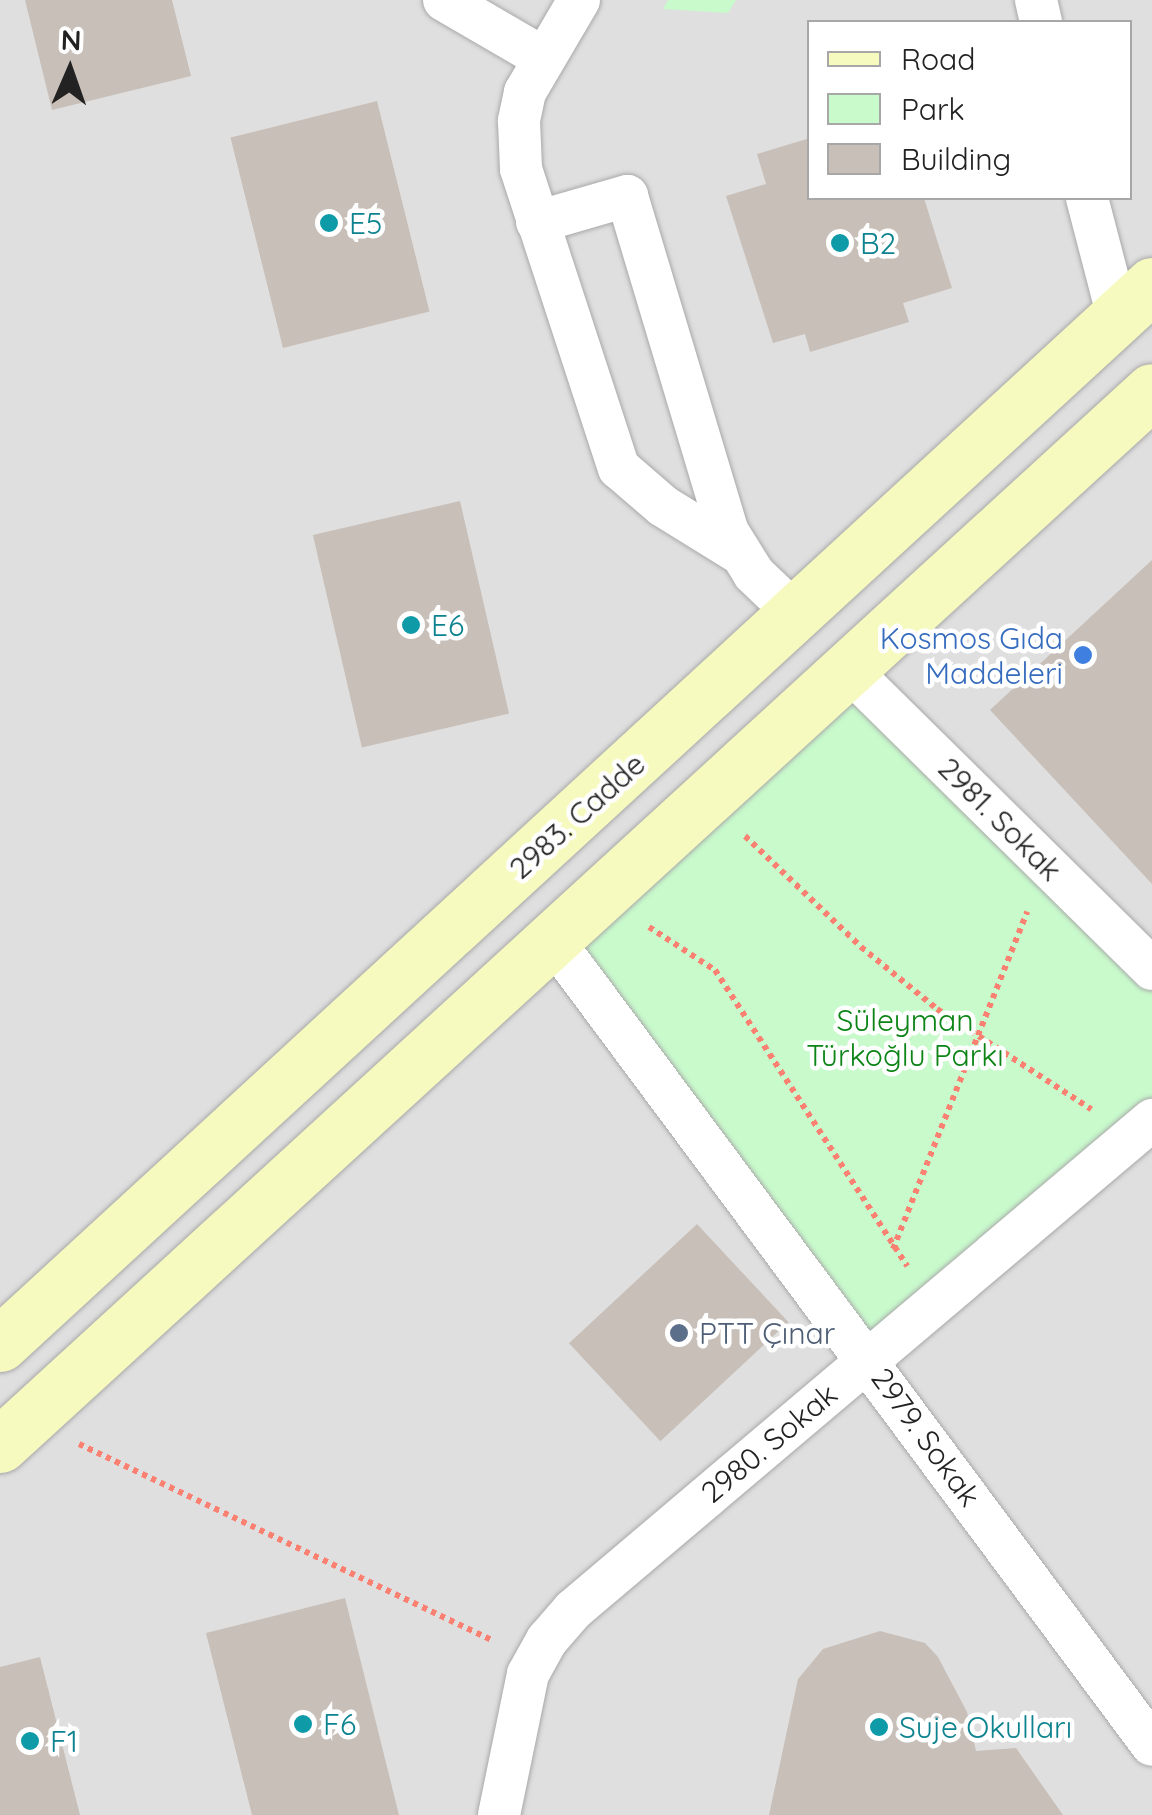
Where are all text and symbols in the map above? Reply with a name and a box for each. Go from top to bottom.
north arrow [20,20,120,120]
legend [807,20,1132,200]
text: N [60,22,82,57]
text: Road [901,40,975,78]
text: Park [901,90,965,128]
text: Building [901,140,1011,178]
place label: E5 [349,205,382,241]
marker: E5 [318,212,340,234]
place label: B2 [860,225,896,261]
marker: B2 [829,232,851,254]
place label: E6 [431,607,464,643]
marker: E6 [400,614,422,636]
place label: Kosmos Gıda Maddeleri [880,620,1063,690]
marker: Kosmos Gıda Maddeleri [1072,644,1094,666]
street label: 2983. Cadde [502,746,652,886]
street label: 2981. Sokak [931,750,1069,888]
park label: Süleyman Türkoğlu Parkı [806,1002,1004,1072]
place label: PTT Çınar [699,1315,835,1351]
marker: PTT Çınar [668,1322,690,1344]
street label: 2979. Sokak [864,1361,988,1513]
street label: 2980. Sokak [694,1376,844,1510]
place label: F6 [323,1706,356,1742]
place label: Suje Okulları [899,1709,1072,1745]
marker: F6 [292,1713,314,1735]
marker: Suje Okulları [868,1716,890,1738]
place label: F1 [50,1723,78,1759]
marker: F1 [19,1730,41,1752]

